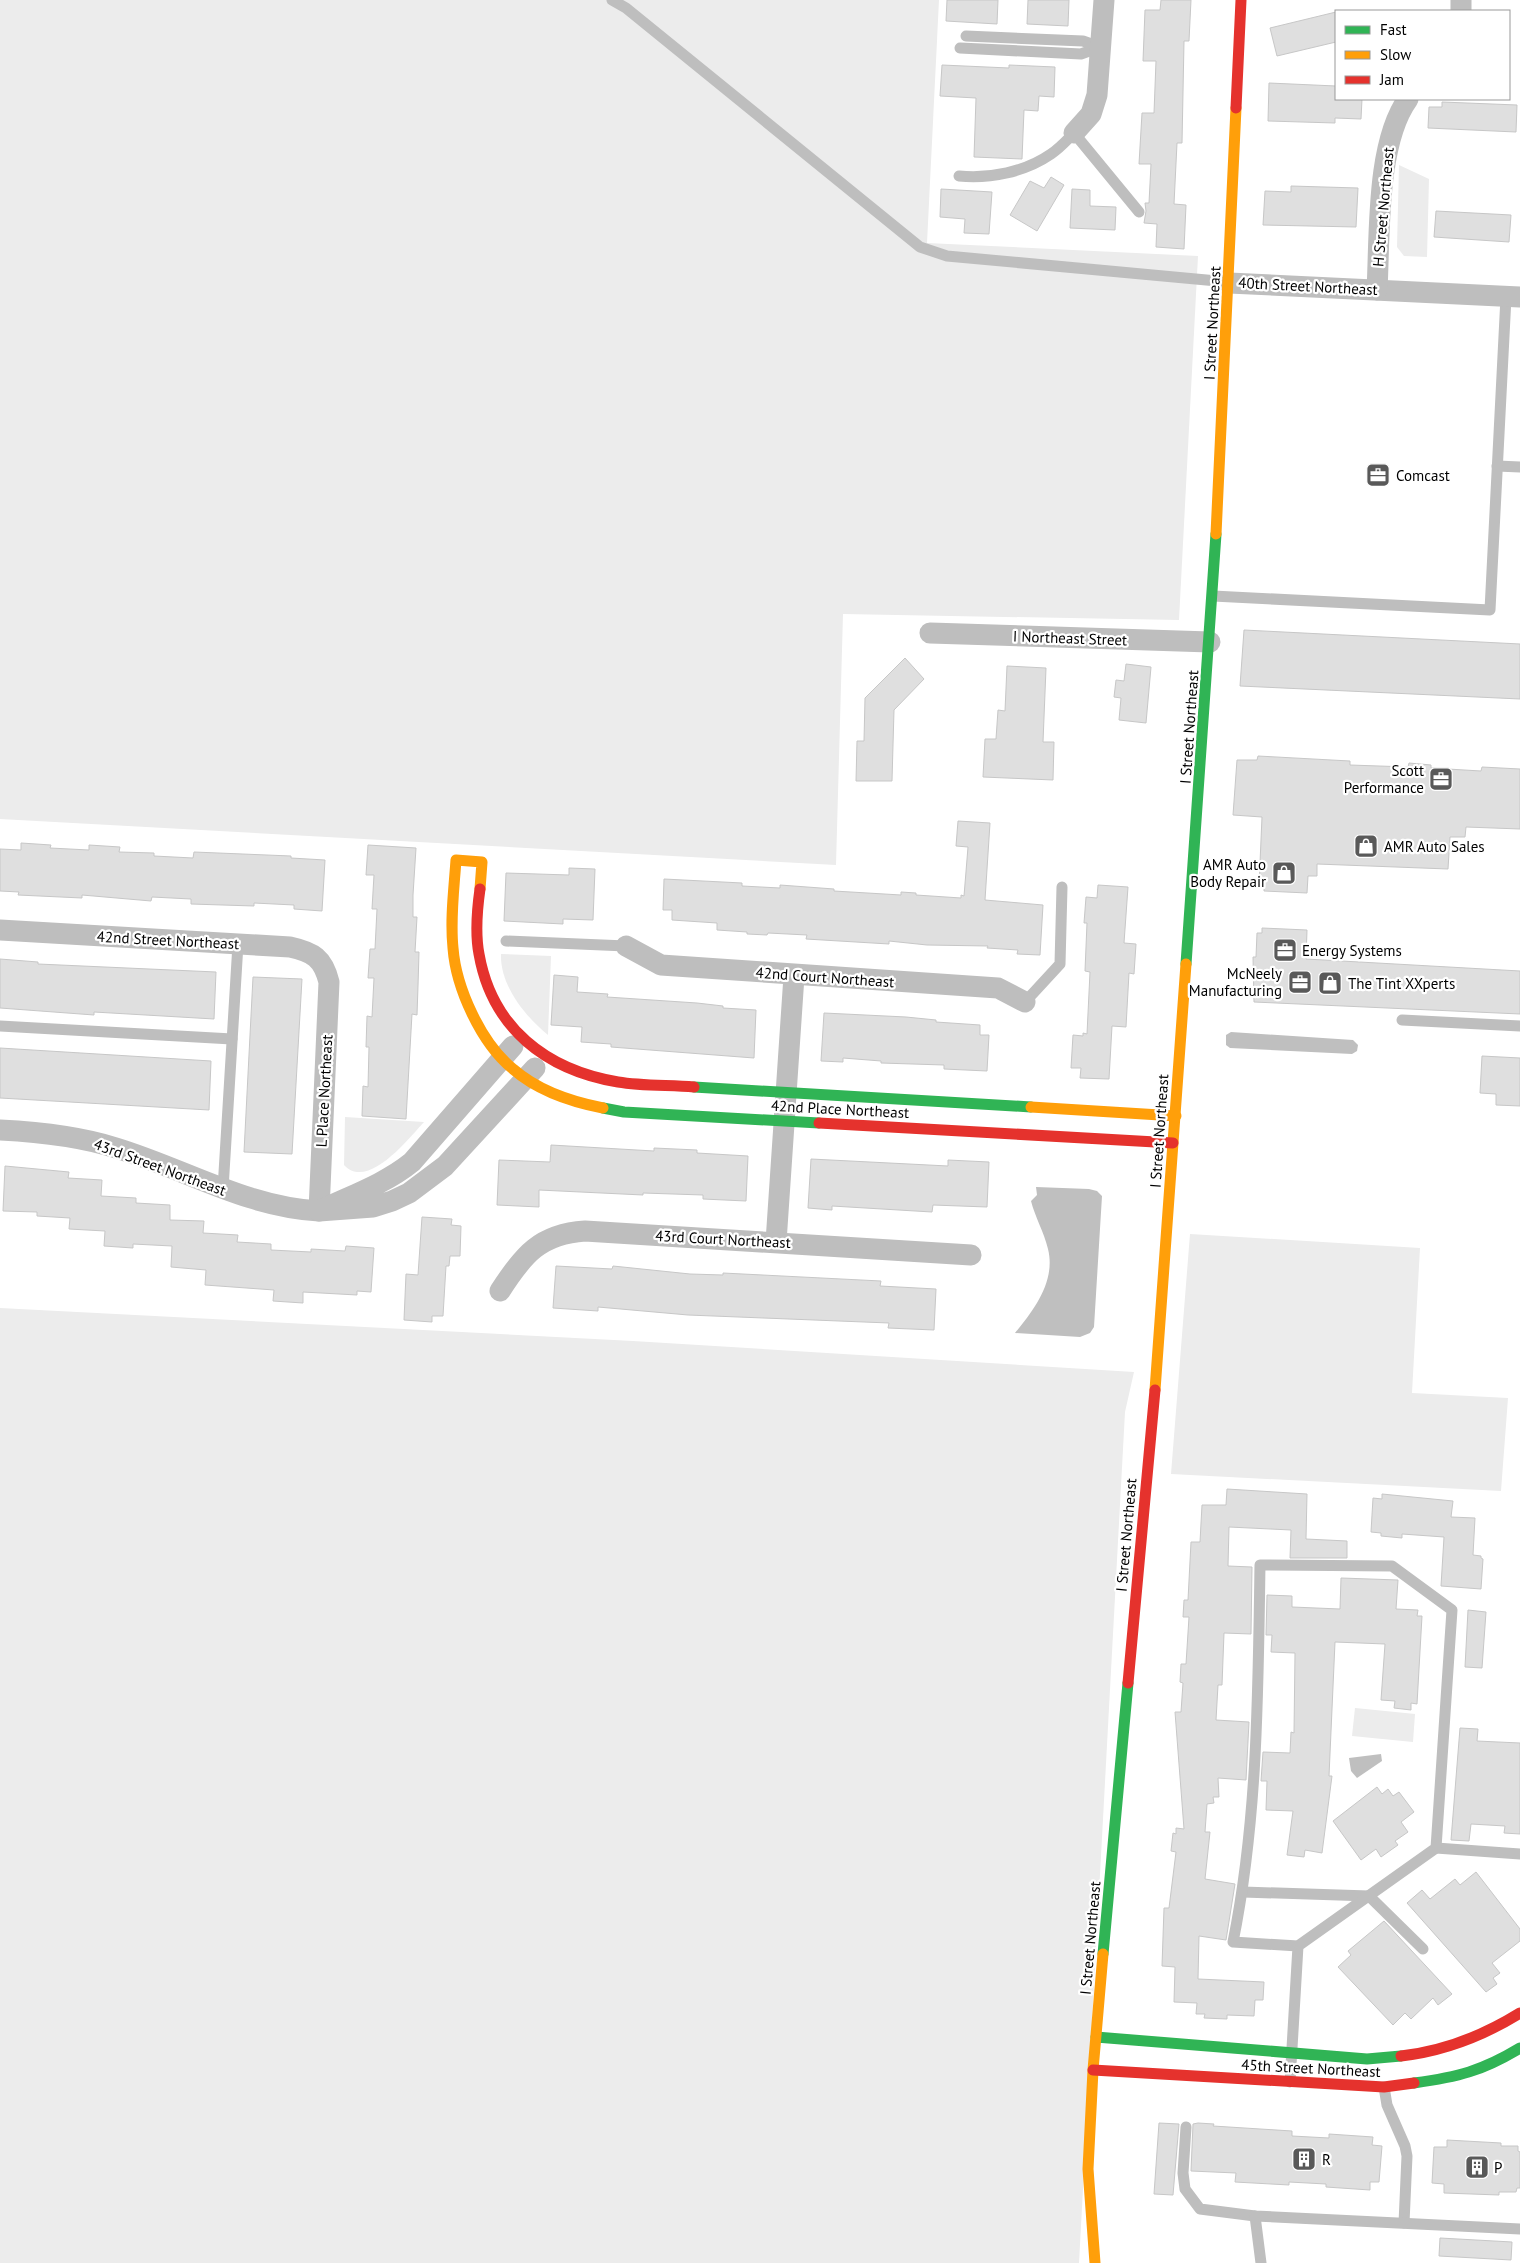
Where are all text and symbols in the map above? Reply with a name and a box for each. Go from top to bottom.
legend [1335,10,1510,100]
text: Fast [1380,20,1407,39]
text: Slow [1380,45,1411,64]
text: Jam [1379,70,1404,89]
street label: H Street Northeast [1368,146,1398,268]
street label: I Street Northeast [1200,266,1224,380]
street label: 40th Street Northeast [1238,273,1378,299]
office icon: Comcast [1365,462,1391,488]
place label: Comcast [1396,466,1450,485]
street label: I Northeast Street [1013,627,1127,649]
street label: I Street Northeast [1176,669,1202,785]
place label: Scott Performance [1344,761,1424,797]
office icon: Scott Performance [1428,766,1454,792]
shop icon: AMR Auto Sales [1353,833,1379,859]
place label: AMR Auto Sales [1384,837,1485,856]
place label: AMR Auto Body Repair [1190,855,1266,891]
shop icon: AMR Auto Body Repair [1271,860,1297,886]
street label: 42nd Street Northeast [96,927,240,953]
office icon: Energy Systems [1272,937,1298,963]
place label: Energy Systems [1302,941,1402,960]
street label: 42nd Court Northeast [755,963,895,991]
place label: McNeely Manufacturing [1189,964,1282,1000]
office icon: McNeely Manufacturing [1287,969,1313,995]
shop icon: The Tint XXperts [1317,970,1343,996]
place label: The Tint XXperts [1348,974,1455,993]
street label: L Place Northeast [312,1034,336,1148]
street label: I Street Northeast [1146,1073,1172,1189]
street label: 42nd Place Northeast [770,1096,910,1122]
street label: 43rd Street Northeast [91,1134,229,1200]
street label: 43rd Court Northeast [655,1226,791,1252]
street label: I Street Northeast [1112,1477,1140,1593]
street label: I Street Northeast [1076,1880,1104,1996]
street label: 45th Street Northeast [1241,2055,1381,2081]
building icon: R [1291,2146,1317,2172]
place label: R [1322,2150,1331,2169]
building icon: P [1464,2154,1490,2180]
place label: P [1494,2158,1502,2177]

